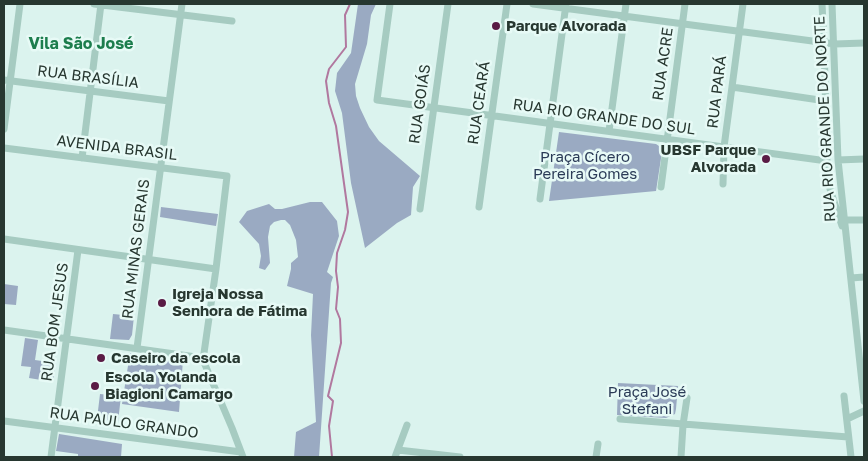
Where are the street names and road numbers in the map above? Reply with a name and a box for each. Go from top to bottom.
street label: RUA RIO GRANDE DO NORTE [811,16,839,222]
street label: RUA ACRE [649,26,677,102]
street label: RUA PARÁ [704,55,730,129]
street label: RUA CEARÁ [464,60,494,146]
street label: RUA BRASÍLIA [36,62,140,92]
street label: RUA GOIÁS [406,63,434,145]
street label: RUA RIO GRANDE DO SUL [512,95,696,139]
street label: AVENIDA BRASIL [56,132,178,164]
street label: RUA MINAS GERAIS [118,178,154,320]
street label: RUA BOM JESUS [38,261,72,383]
street label: RUA PAULO GRANDO [48,404,200,442]

